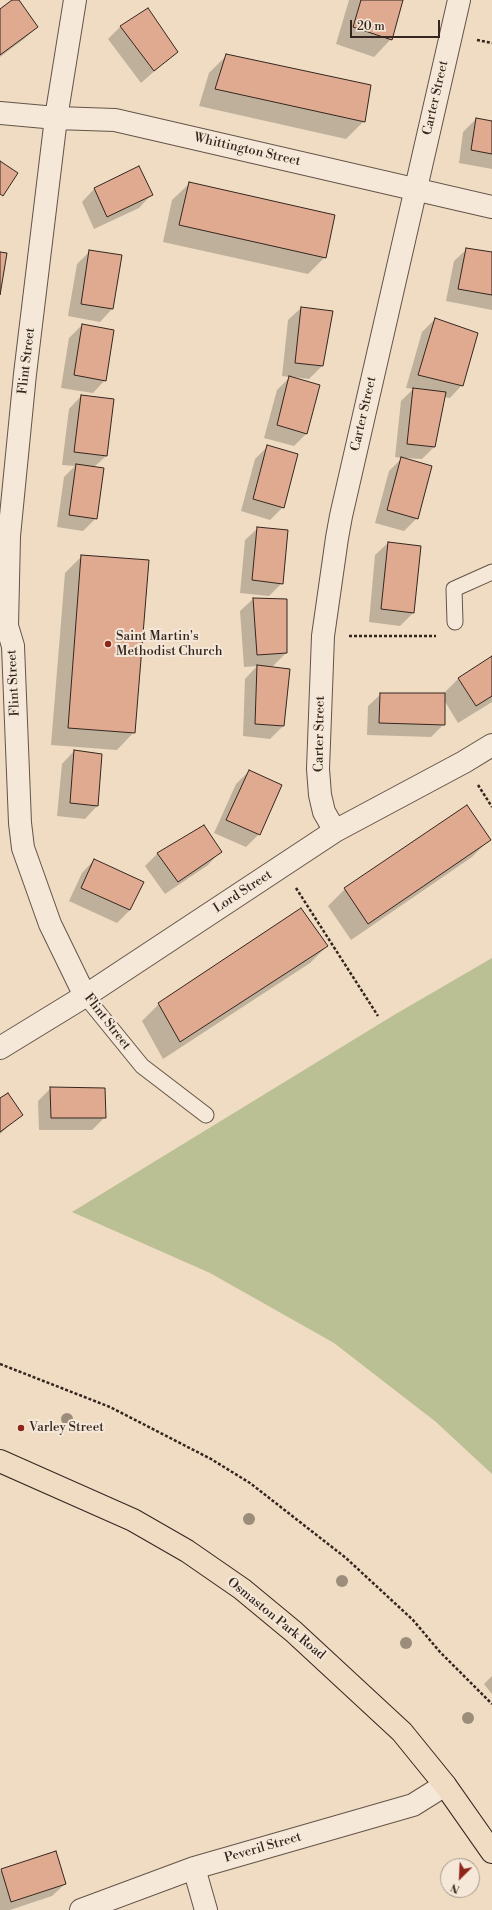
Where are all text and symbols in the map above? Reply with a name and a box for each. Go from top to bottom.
scale bar [352,12,442,38]
text: 20 m [357,19,385,34]
street label: Carter Street [420,59,452,137]
street label: Whittington Street [192,130,302,170]
street label: Flint Street [15,327,39,395]
street label: Carter Street [348,375,380,453]
place label: Saint Martin's Methodist Church [116,629,222,660]
marker: Saint Martin's Methodist Church [103,639,113,649]
street label: Flint Street [4,649,24,717]
street label: Carter Street [312,696,328,772]
street label: Lord Street [211,867,275,917]
street label: Flint Street [80,991,134,1053]
place label: Varley Street [29,1420,104,1436]
marker: Varley Street [16,1423,26,1433]
street label: Osmaston Park Road [224,1575,328,1663]
street label: Peveril Street [223,1830,303,1866]
north arrow [440,1858,480,1898]
text: N [449,1880,462,1896]

